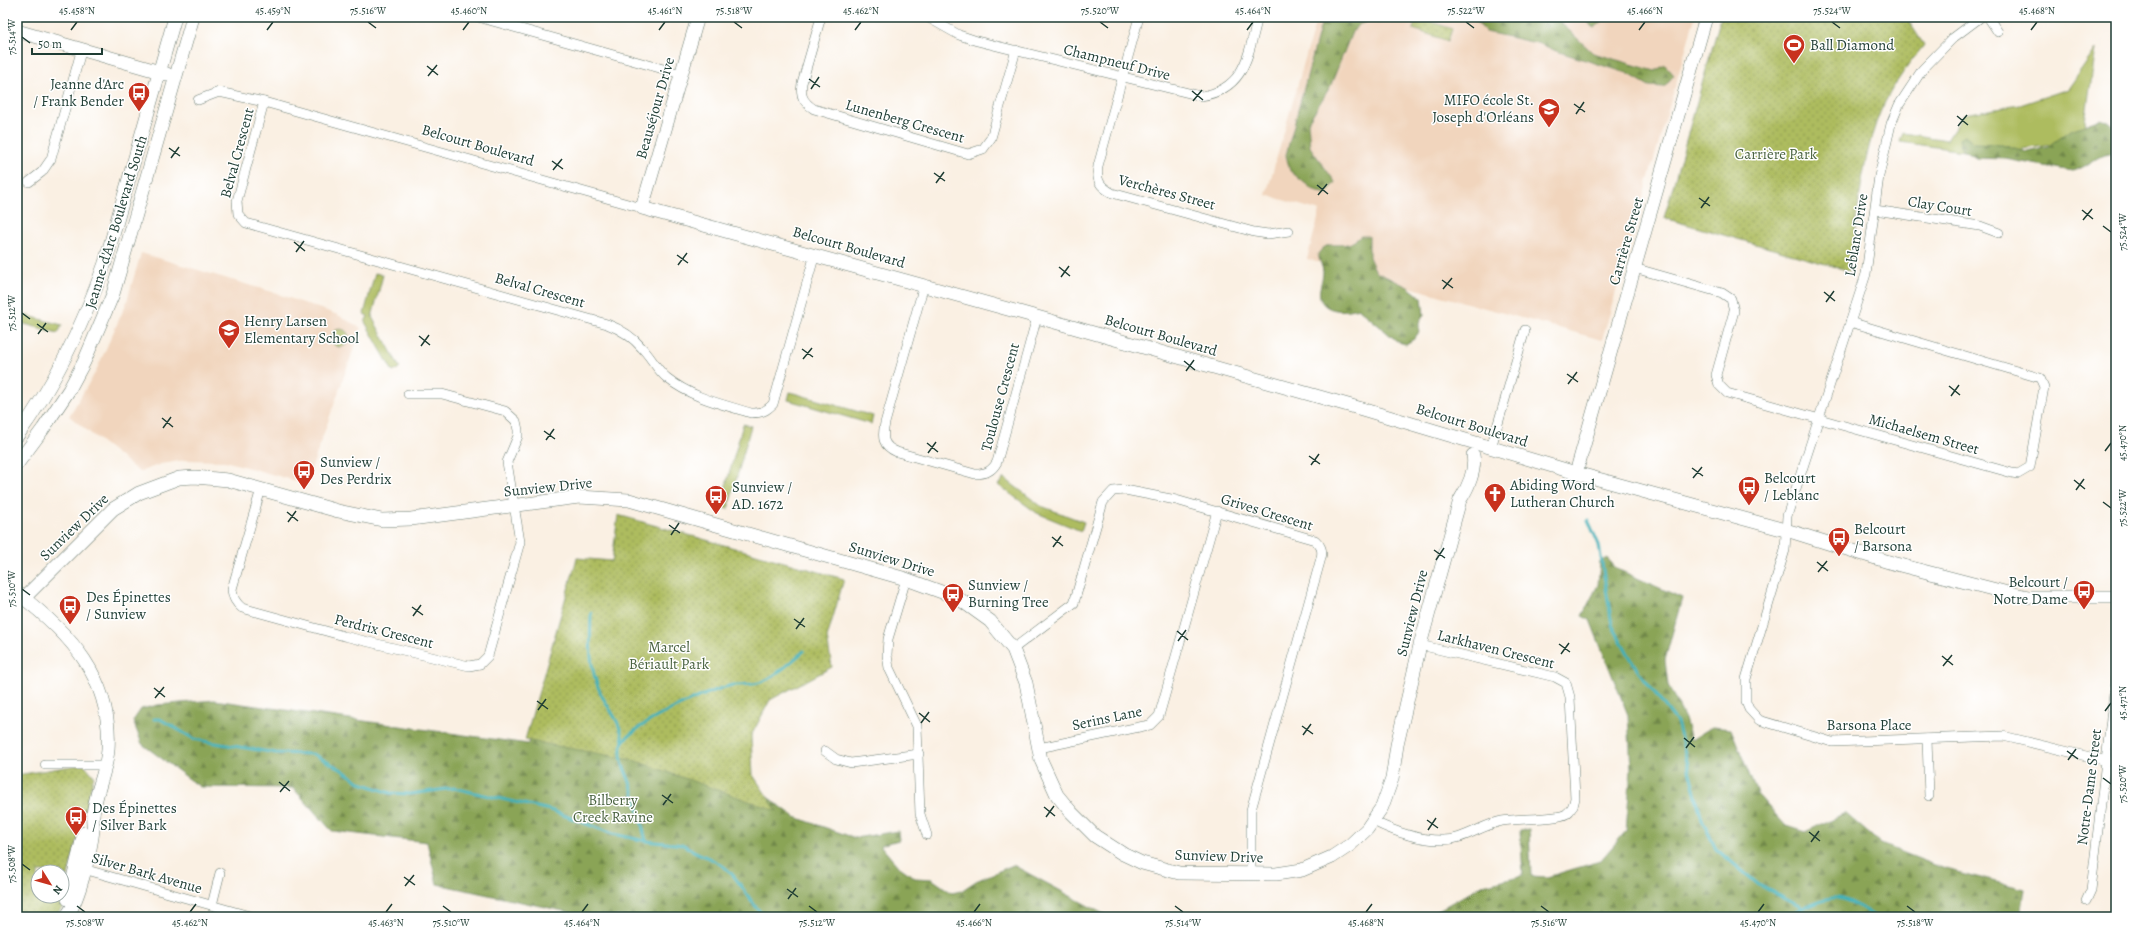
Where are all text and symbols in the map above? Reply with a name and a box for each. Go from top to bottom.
text: 45.458°N [59,4,95,17]
text: 45.459°N [255,4,291,17]
text: 75.516°W [350,4,387,17]
text: 45.460°N [451,4,487,17]
text: 45.461°N [648,4,682,17]
text: 75.518°W [716,4,753,17]
text: 45.462°N [843,4,879,17]
text: 75.520°W [1081,4,1120,17]
text: 45.464°N [1235,4,1271,17]
text: 75.522°W [1447,4,1486,17]
text: 45.466°N [1627,4,1663,17]
text: 75.524°W [1813,4,1851,17]
text: 45.468°N [2019,4,2055,17]
text: 75.514°W [5,18,18,55]
scale bar [32,30,102,56]
sports icon: Ball Diamond [1781,32,1807,65]
place label: Ball Diamond [1810,35,1895,55]
text: 50 m [38,36,62,52]
street label: Champneuf Drive [1061,39,1173,85]
street label: Beauséjour Drive [631,54,679,161]
place label: Jeanne d'Arc / Frank Bender [33,74,124,111]
bus stop icon: Jeanne d'Arc / Frank Bender [126,80,152,113]
place label: MIFO école St. Joseph d'Orléans [1432,90,1534,127]
street label: Lunenberg Crescent [843,94,967,148]
school or university icon: MIFO école St. Joseph d'Orléans [1536,96,1562,129]
street label: Belval Crescent [215,106,259,200]
street label: Belcourt Boulevard [419,119,538,171]
street label: Jeanne-d'Arc Boulevard South [80,133,152,311]
park label: Carrière Park [1735,144,1818,164]
street label: Verchères Street [1115,169,1218,215]
street label: Clay Court [1906,191,1974,221]
street label: Leblanc Drive [1840,192,1872,278]
street label: Carrière Street [1604,194,1648,287]
text: 75.524°W [2116,213,2129,251]
street label: Belcourt Boulevard [790,221,909,273]
street label: Belval Crescent [493,268,587,312]
text: 75.512°W [5,294,18,331]
street label: Belcourt Boulevard [1102,309,1221,361]
place label: Henry Larsen Elementary School [244,311,359,348]
school or university icon: Henry Larsen Elementary School [216,317,242,350]
street label: Toulouse Crescent [976,341,1024,453]
street label: Belcourt Boulevard [1413,398,1531,452]
street label: Michaelsem Street [1867,409,1981,459]
text: 45.470°N [2116,425,2129,461]
place label: Sunview / Des Perdrix [320,452,391,489]
bus stop icon: Sunview / Des Perdrix [291,458,317,491]
place label: Belcourt / Leblanc [1764,468,1819,505]
street label: Sunview Drive [503,472,593,502]
bus stop icon: Belcourt / Leblanc [1736,474,1762,507]
place label: Abiding Word Lutheran Church [1509,475,1615,512]
place label: Sunview / AD. 1672 [731,477,792,514]
church icon: Abiding Word Lutheran Church [1482,481,1508,514]
bus stop icon: Sunview / AD. 1672 [703,483,729,516]
text: 75.522°W [2116,488,2129,527]
street label: Sunview Drive [35,489,113,565]
street label: Grives Crescent [1219,489,1316,536]
place label: Belcourt / Barsona [1854,519,1912,556]
bus stop icon: Belcourt / Barsona [1826,525,1852,558]
street label: Sunview Drive [847,536,938,582]
street label: Sunview Drive [1392,567,1433,659]
text: 75.510°W [5,570,18,607]
place label: Belcourt / Notre Dame [1993,572,2068,609]
place label: Sunview / Burning Tree [968,575,1049,612]
bus stop icon: Belcourt / Notre Dame [2071,578,2097,611]
bus stop icon: Sunview / Burning Tree [940,581,966,614]
place label: Des Épinettes / Sunview [86,587,171,624]
bus stop icon: Des Épinettes / Sunview [57,593,83,626]
street label: Perdrix Crescent [332,609,436,653]
street label: Larkhaven Crescent [1435,625,1557,673]
park label: Marcel Bériault Park [629,637,710,674]
text: 45.471°N [2116,686,2129,720]
street label: Serins Lane [1070,701,1144,735]
street label: Barsona Place [1826,715,1912,735]
street label: Notre-Dame Street [2072,728,2106,846]
text: 75.520°W [2116,764,2129,803]
park label: Bilberry Creek Ravine [573,790,653,827]
place label: Des Épinettes / Silver Bark [92,798,177,835]
bus stop icon: Des Épinettes / Silver Bark [63,804,89,837]
text: 75.508°W [5,844,18,883]
street label: Sunview Drive [1174,844,1264,868]
street label: Silver Bark Avenue [89,848,205,898]
north arrow [30,864,70,904]
text: N [49,882,66,897]
text: 75.508°W [66,916,105,929]
text: 45.462°N [172,916,208,929]
text: 45.463°N [368,916,404,929]
text: 75.510°W [433,916,470,929]
text: 45.464°N [564,916,600,929]
text: 75.512°W [799,916,836,929]
text: 45.466°N [956,916,992,929]
text: 75.514°W [1165,916,1202,929]
text: 45.468°N [1348,916,1384,929]
text: 75.516°W [1531,916,1568,929]
text: 45.470°N [1740,916,1776,929]
text: 75.518°W [1897,916,1934,929]

